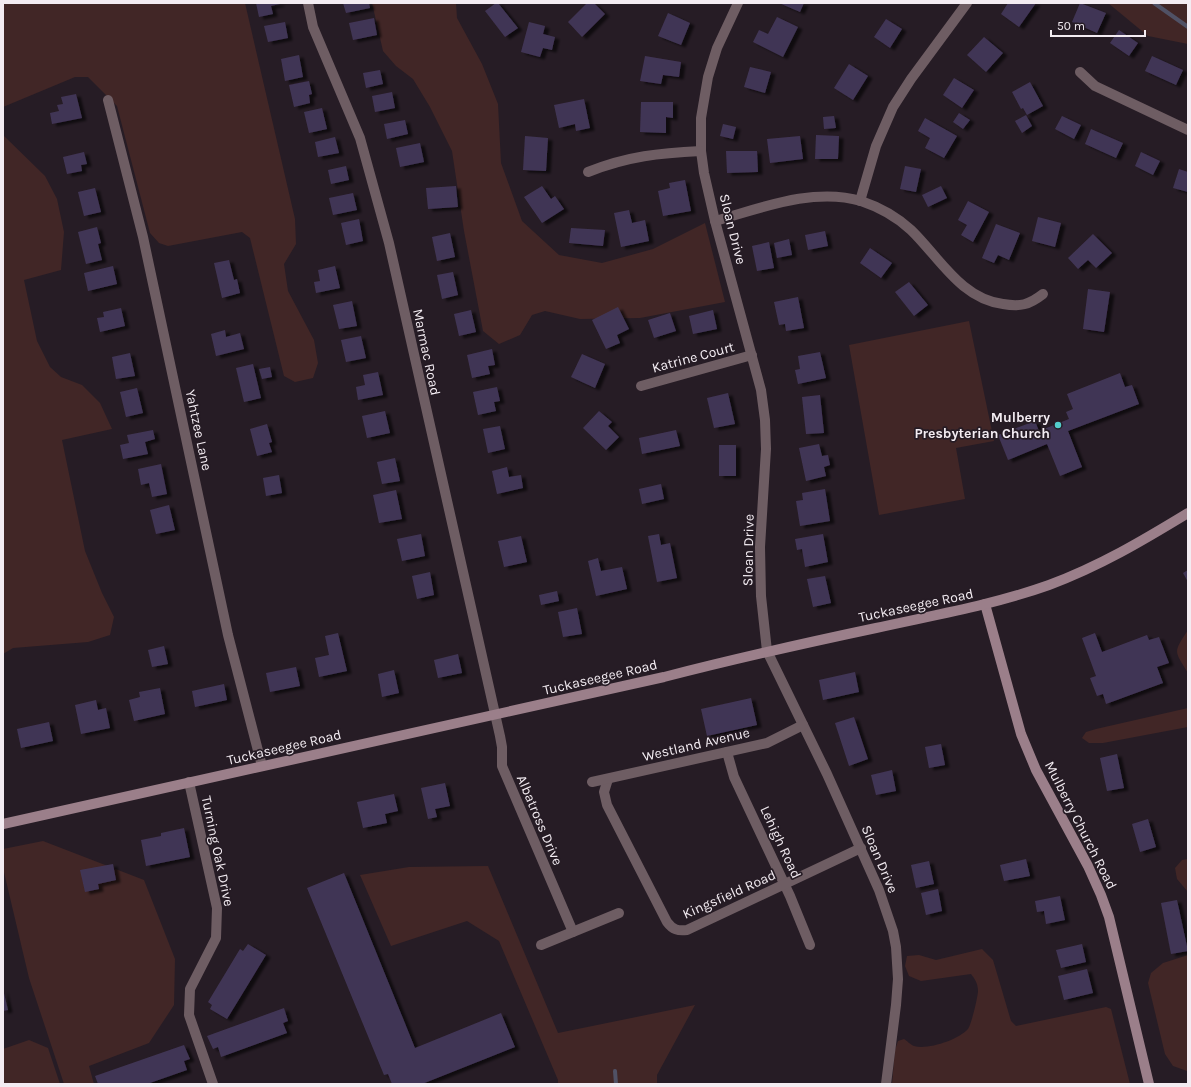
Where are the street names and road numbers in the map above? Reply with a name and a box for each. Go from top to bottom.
street label: Sloan Drive [716,192,749,266]
street label: Marmac Road [409,307,444,397]
street label: Katrine Court [650,338,736,377]
street label: Yahtzee Lane [182,388,215,472]
street label: Sloan Drive [739,514,758,586]
street label: Tuckaseegee Road [857,585,975,626]
street label: Tuckaseegee Road [541,656,659,699]
street label: Westland Avenue [641,724,751,765]
street label: Tuckaseegee Road [225,726,343,769]
street label: Mulberry Church Road [1041,758,1120,892]
street label: Albatross Drive [513,772,566,868]
street label: Turning Oak Drive [197,794,238,908]
street label: Lehigh Road [756,803,805,881]
street label: Sloan Drive [858,823,901,896]
street label: Kingsfield Road [680,866,778,923]

